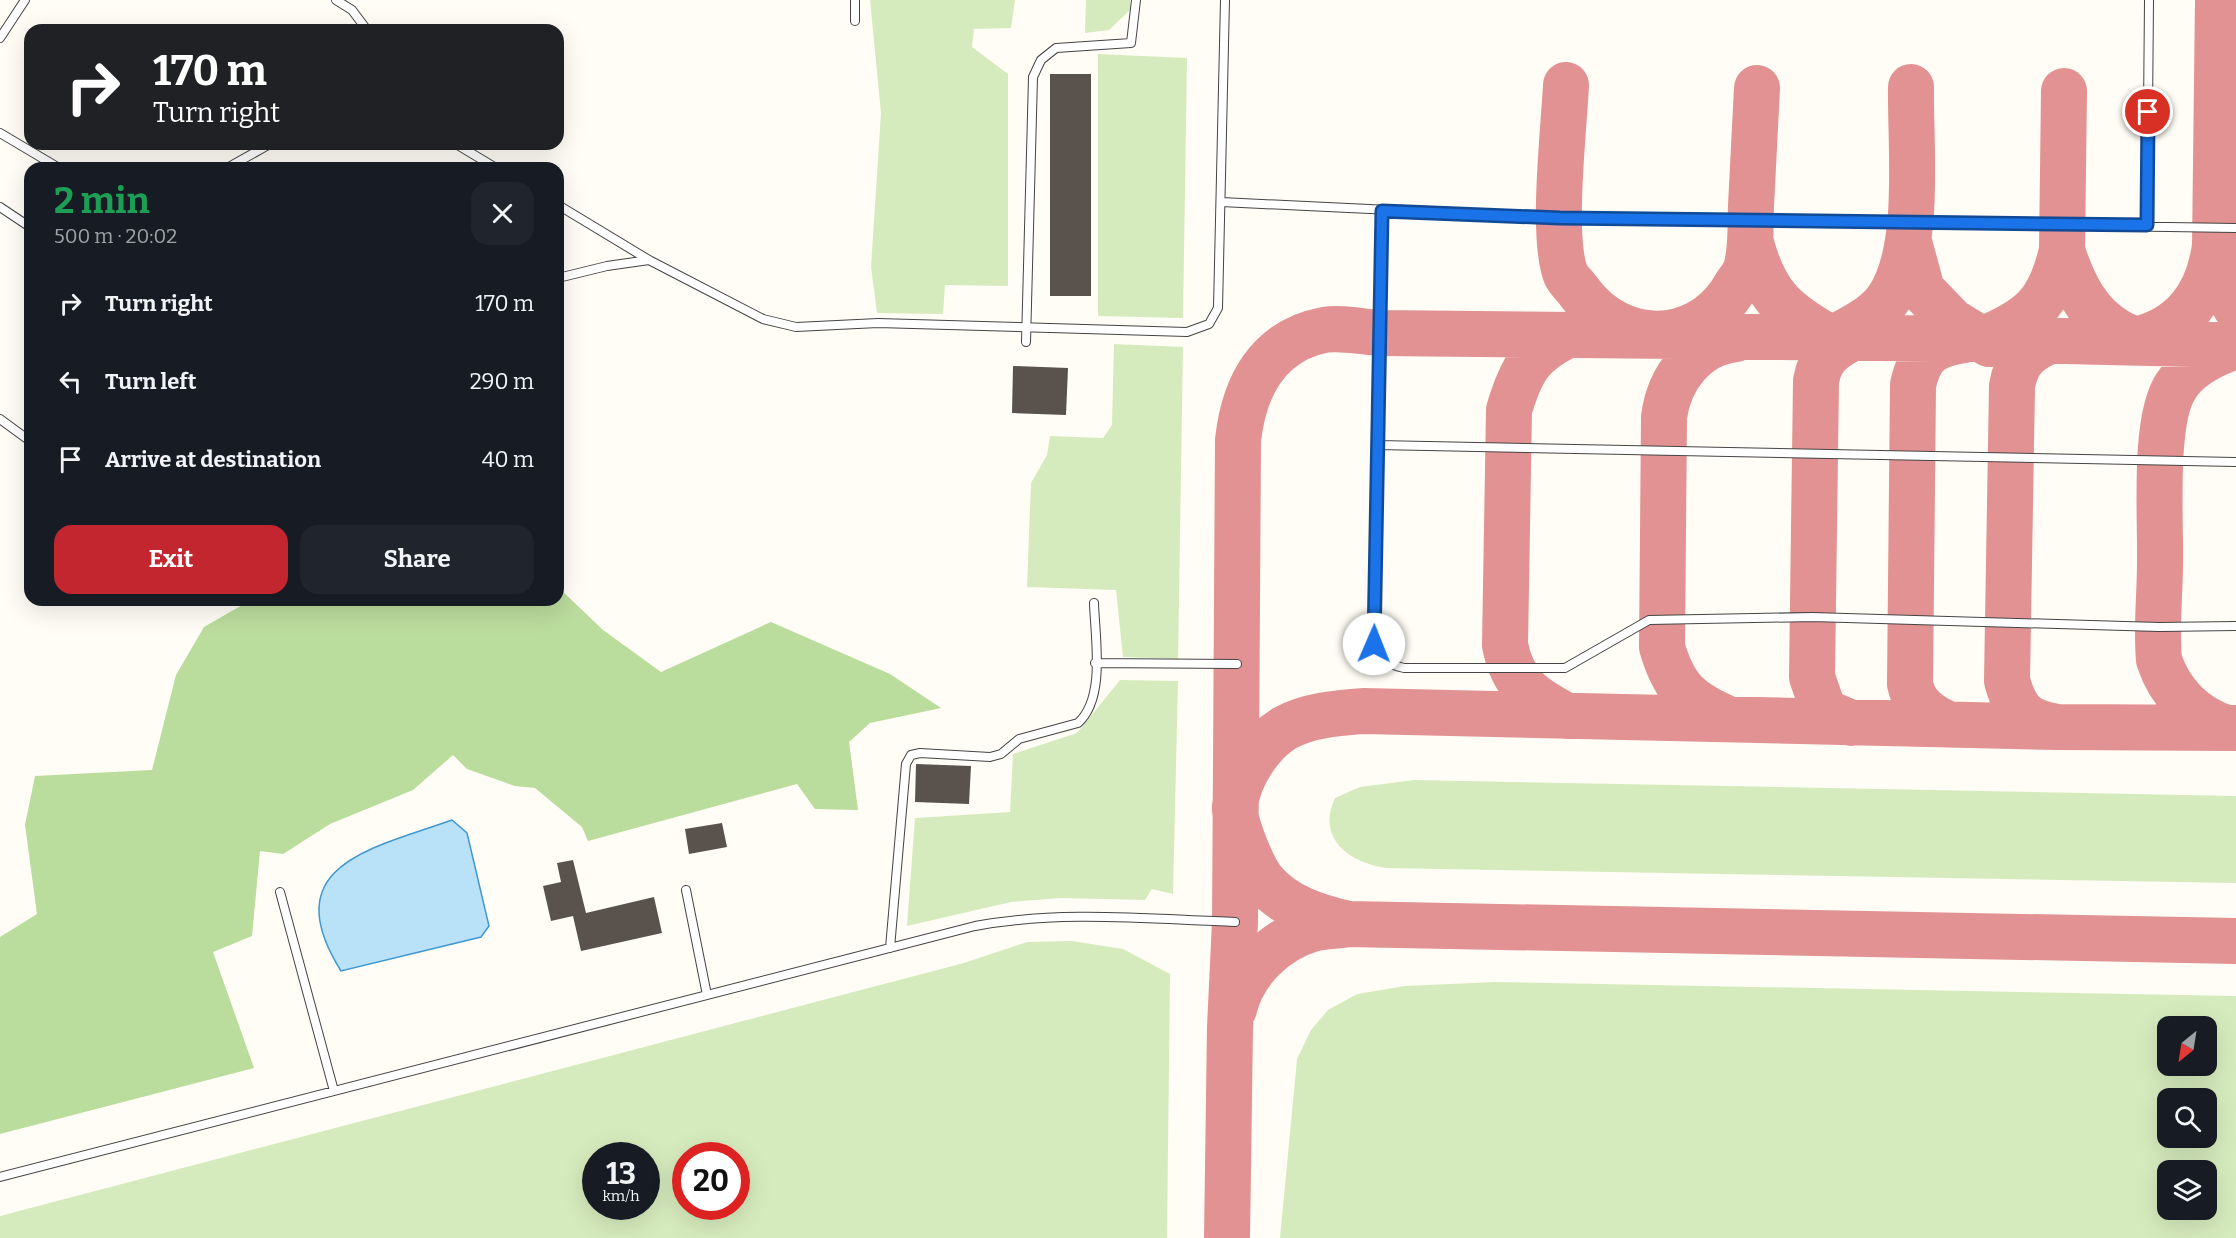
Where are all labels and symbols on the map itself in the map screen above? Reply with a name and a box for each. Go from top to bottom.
pin [2122,86,2173,137]
position arrow [1342,612,1406,676]
north arrow [2157,1016,2217,1076]
speed limit sign: 20 [672,1142,750,1220]

